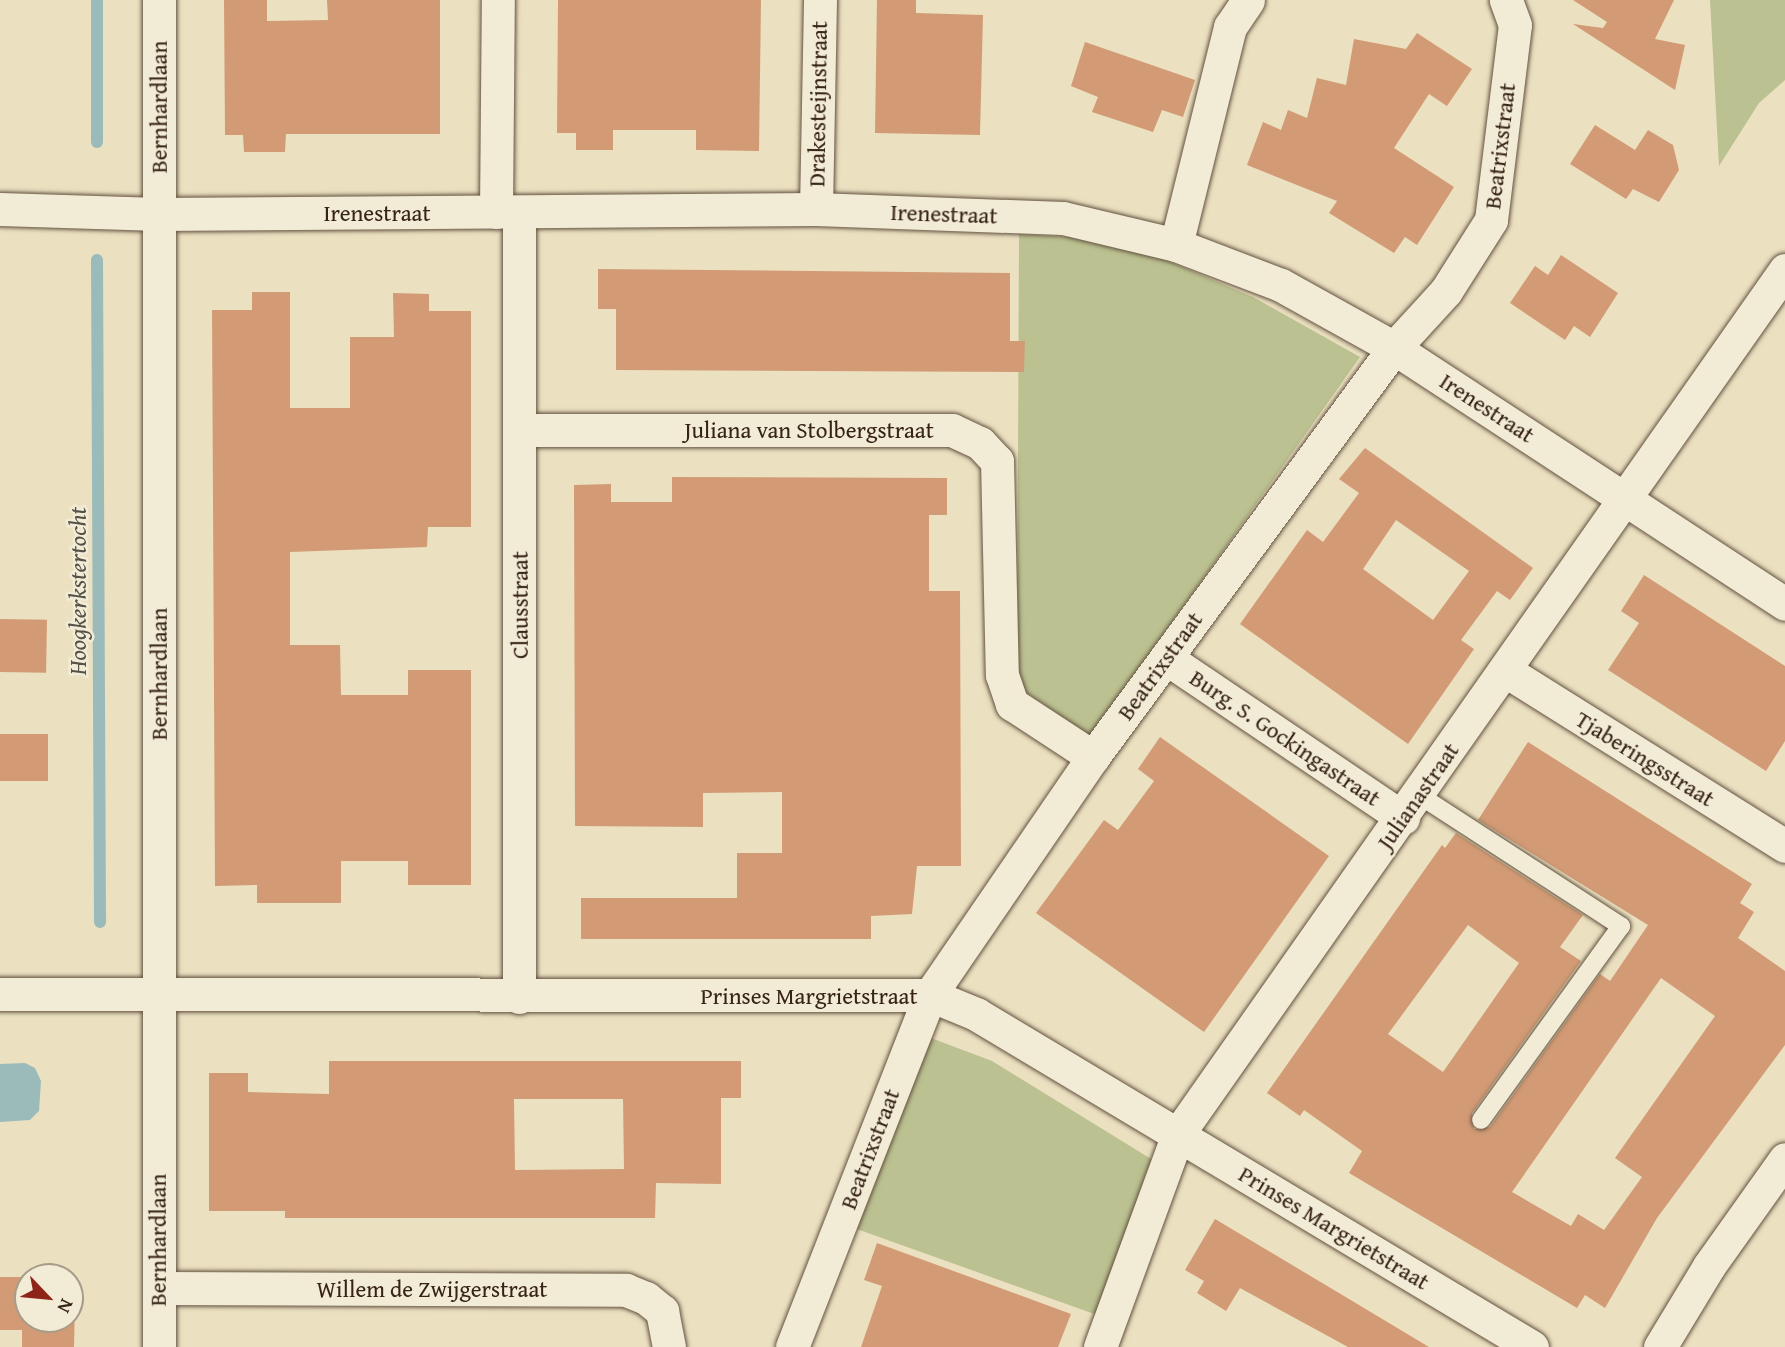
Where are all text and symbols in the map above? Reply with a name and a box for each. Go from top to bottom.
street label: Drakesteijnstraat [803,21,833,187]
street label: Bernhardlaan [145,41,173,173]
street label: Beatrixstraat [1479,81,1521,211]
street label: Irenestraat [890,198,998,230]
street label: Irenestraat [323,199,431,227]
street label: Irenestraat [1435,367,1539,449]
street label: Juliana van Stolbergstraat [684,416,934,444]
water label: Hoogkerkstertocht [64,507,92,675]
street label: Clausstraat [506,551,534,659]
street label: Beatrixstraat [1112,607,1208,725]
street label: Bernhardlaan [145,608,173,740]
street label: Burg. S. Gockingastraat [1185,664,1385,812]
street label: Tjaberingsstraat [1571,705,1719,813]
street label: Julianastraat [1371,737,1465,855]
street label: Prinses Margrietstraat [700,982,918,1010]
street label: Beatrixstraat [834,1085,906,1213]
street label: Prinses Margrietstraat [1234,1160,1434,1296]
street label: Bernhardlaan [144,1174,172,1306]
north arrow [14,1263,84,1333]
street label: Willem de Zwijgerstraat [317,1275,547,1303]
text: N [51,1294,81,1318]

